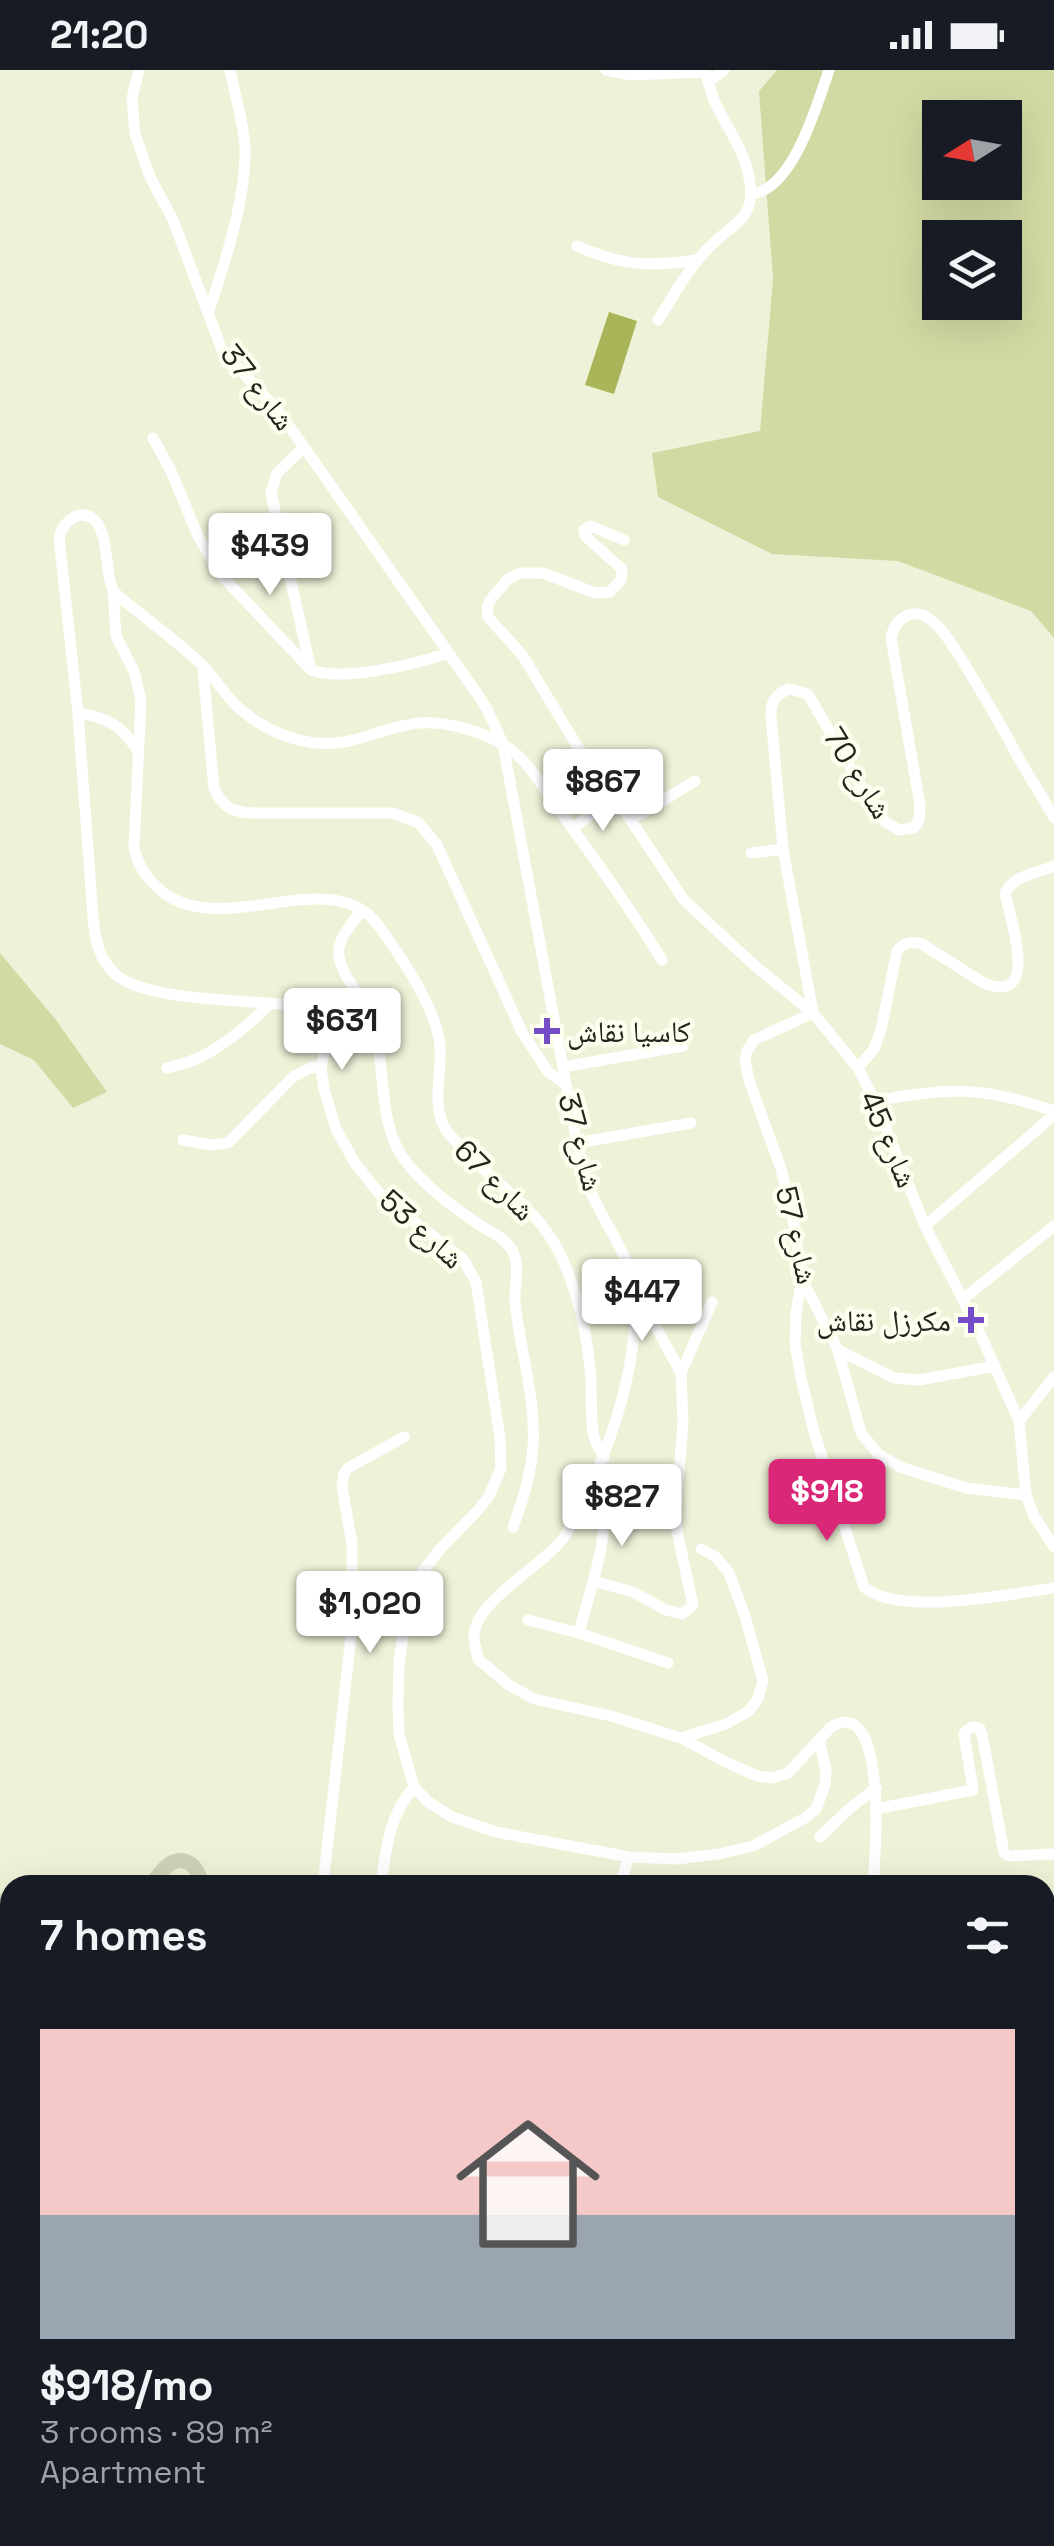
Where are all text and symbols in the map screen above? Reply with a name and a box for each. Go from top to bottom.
text: 21:20 [50,11,148,59]
north arrow [922,100,1022,200]
map controls [922,100,1022,320]
button: layers [922,220,1022,320]
street label: شارع 37 [212,336,304,438]
pin: $439 [211,513,329,598]
text: $439 [231,525,309,565]
street label: شارع 70 [815,720,901,826]
pin: $867 [544,749,662,834]
text: $867 [565,761,641,801]
pin: $631 [283,988,401,1073]
text: $631 [306,1000,378,1040]
place label: كاسيا نقاش [567,1012,691,1051]
marker: كاسيا نقاش [536,1020,558,1042]
street label: شارع 45 [851,1085,927,1193]
street label: شارع 37 [549,1089,613,1195]
street label: شارع 67 [446,1131,544,1229]
street label: شارع 53 [371,1181,473,1277]
street label: شارع 57 [767,1182,827,1288]
pin: $447 [583,1259,701,1344]
text: $447 [604,1271,680,1311]
place label: مكرزل نقاش [816,1301,951,1340]
marker: مكرزل نقاش [960,1309,982,1331]
pin: $918 [768,1459,886,1544]
pin: $827 [563,1464,681,1549]
text: $918 [791,1471,863,1511]
text: $827 [584,1476,660,1516]
pin: $1,020 [289,1571,451,1656]
text: $1,020 [318,1583,422,1623]
icon: filters [960,1908,1015,1963]
text: 7 homes [40,1909,208,1962]
icon: home [438,2094,618,2274]
text: $918/mo [40,2359,213,2412]
text: 3 rooms · 89 m² [40,2412,272,2452]
text: Apartment [40,2452,206,2492]

